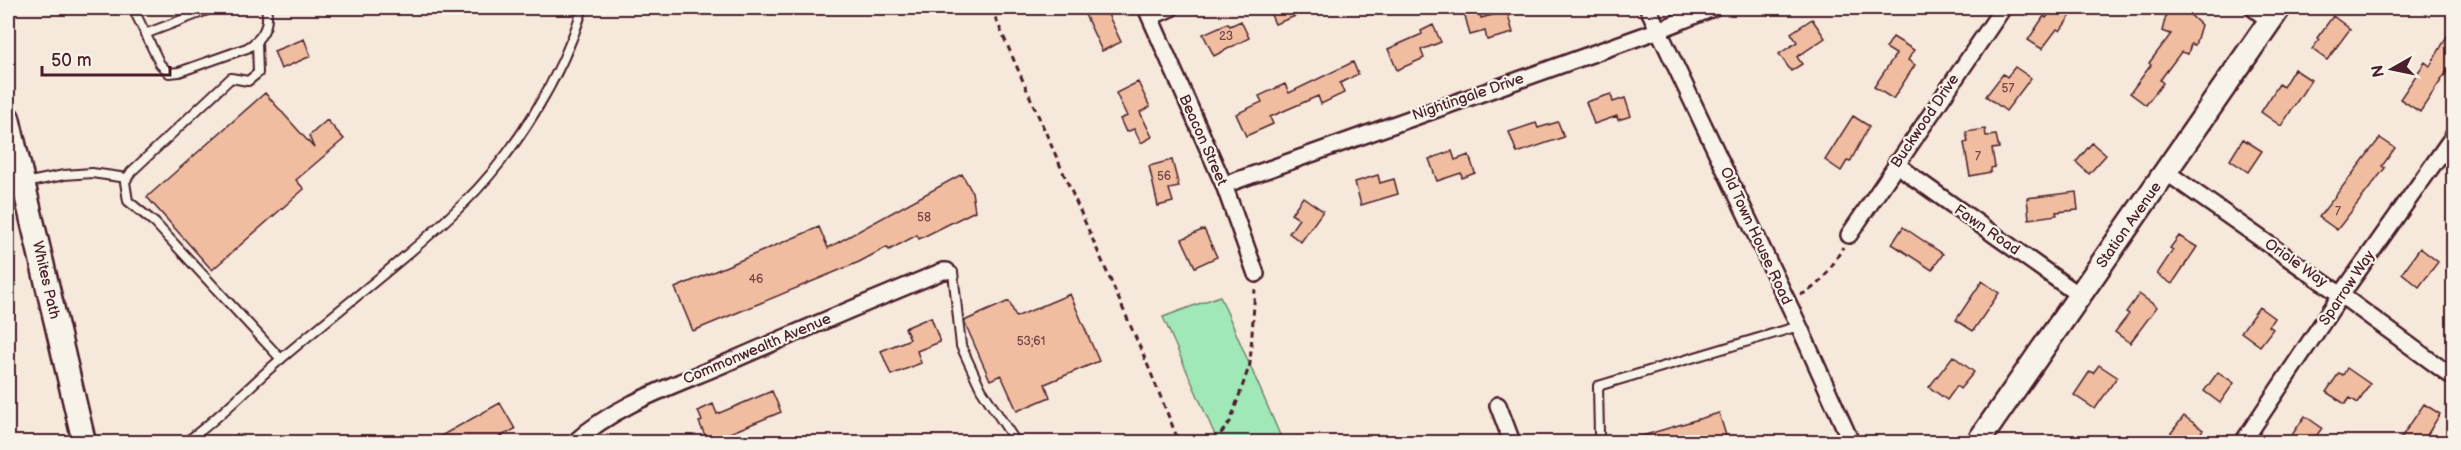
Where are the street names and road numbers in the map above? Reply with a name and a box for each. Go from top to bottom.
street label: Nightingale Drive [1410,69,1526,125]
street label: Buckwood Drive [1887,70,1963,171]
street label: Beacon Street [1174,92,1232,189]
street label: Old Town House Road [1716,164,1796,308]
street label: Station Avenue [2092,178,2166,272]
street label: Fawn Road [1950,200,2024,260]
street label: Oriole Way [2261,234,2331,292]
street label: Whites Path [28,239,64,321]
street label: Sparrow Way [2315,247,2379,329]
street label: Commonwealth Avenue [680,309,834,389]

